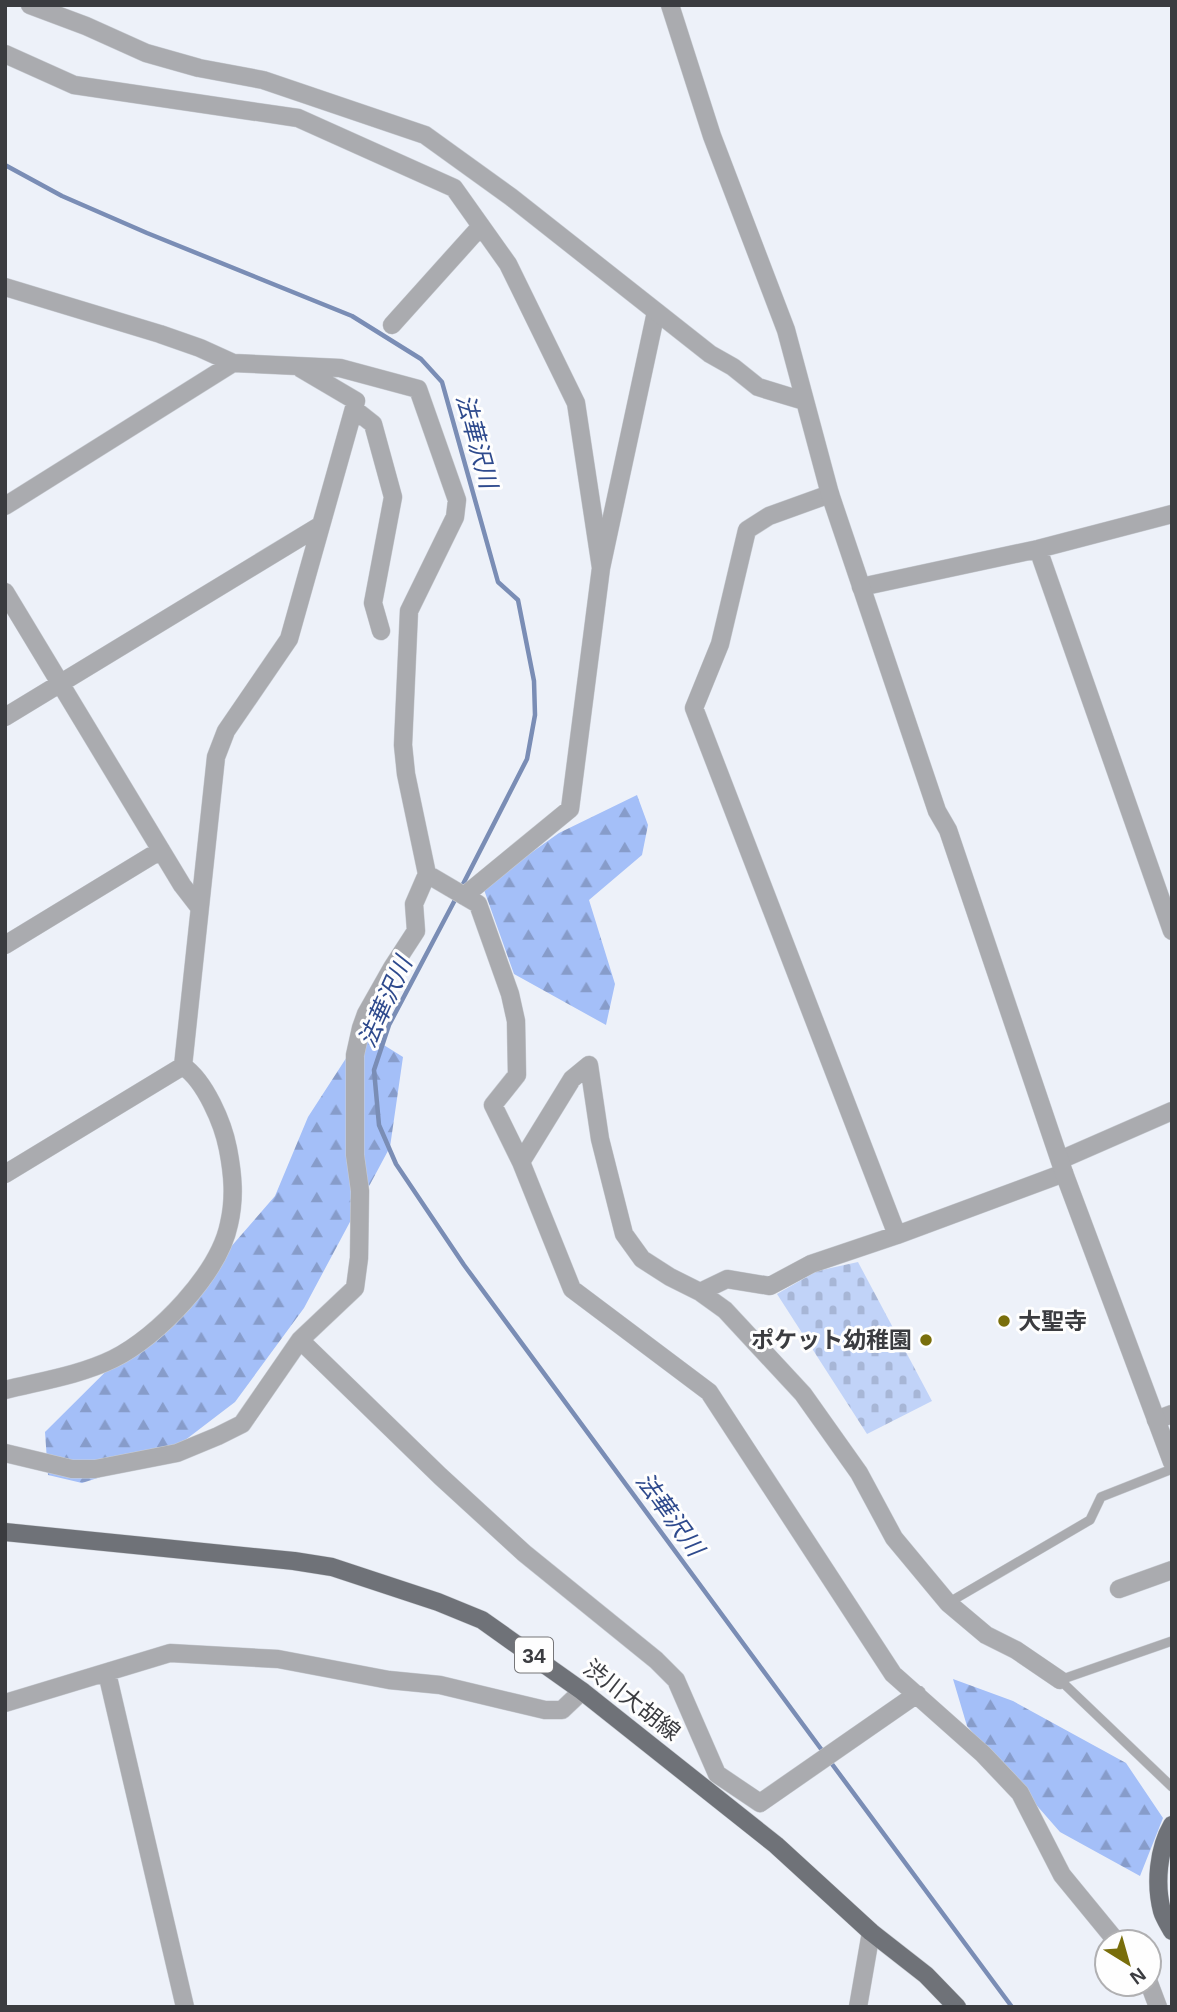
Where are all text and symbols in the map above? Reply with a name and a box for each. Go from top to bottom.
water label: 法華沢川 [452,391,503,494]
water label: 法華沢川 [353,950,418,1051]
place label: 大聖寺 [1018,1308,1087,1334]
marker: 大聖寺 [996,1313,1012,1329]
place label: ポケット幼稚園 [751,1327,912,1353]
marker: ポケット幼稚園 [918,1332,934,1348]
water label: 法華沢川 [631,1467,711,1563]
road number: 34 [515,1638,553,1672]
street label: 渋川大胡線 [579,1654,685,1746]
north arrow [1093,1928,1163,1998]
text: N [1126,1964,1150,1989]

